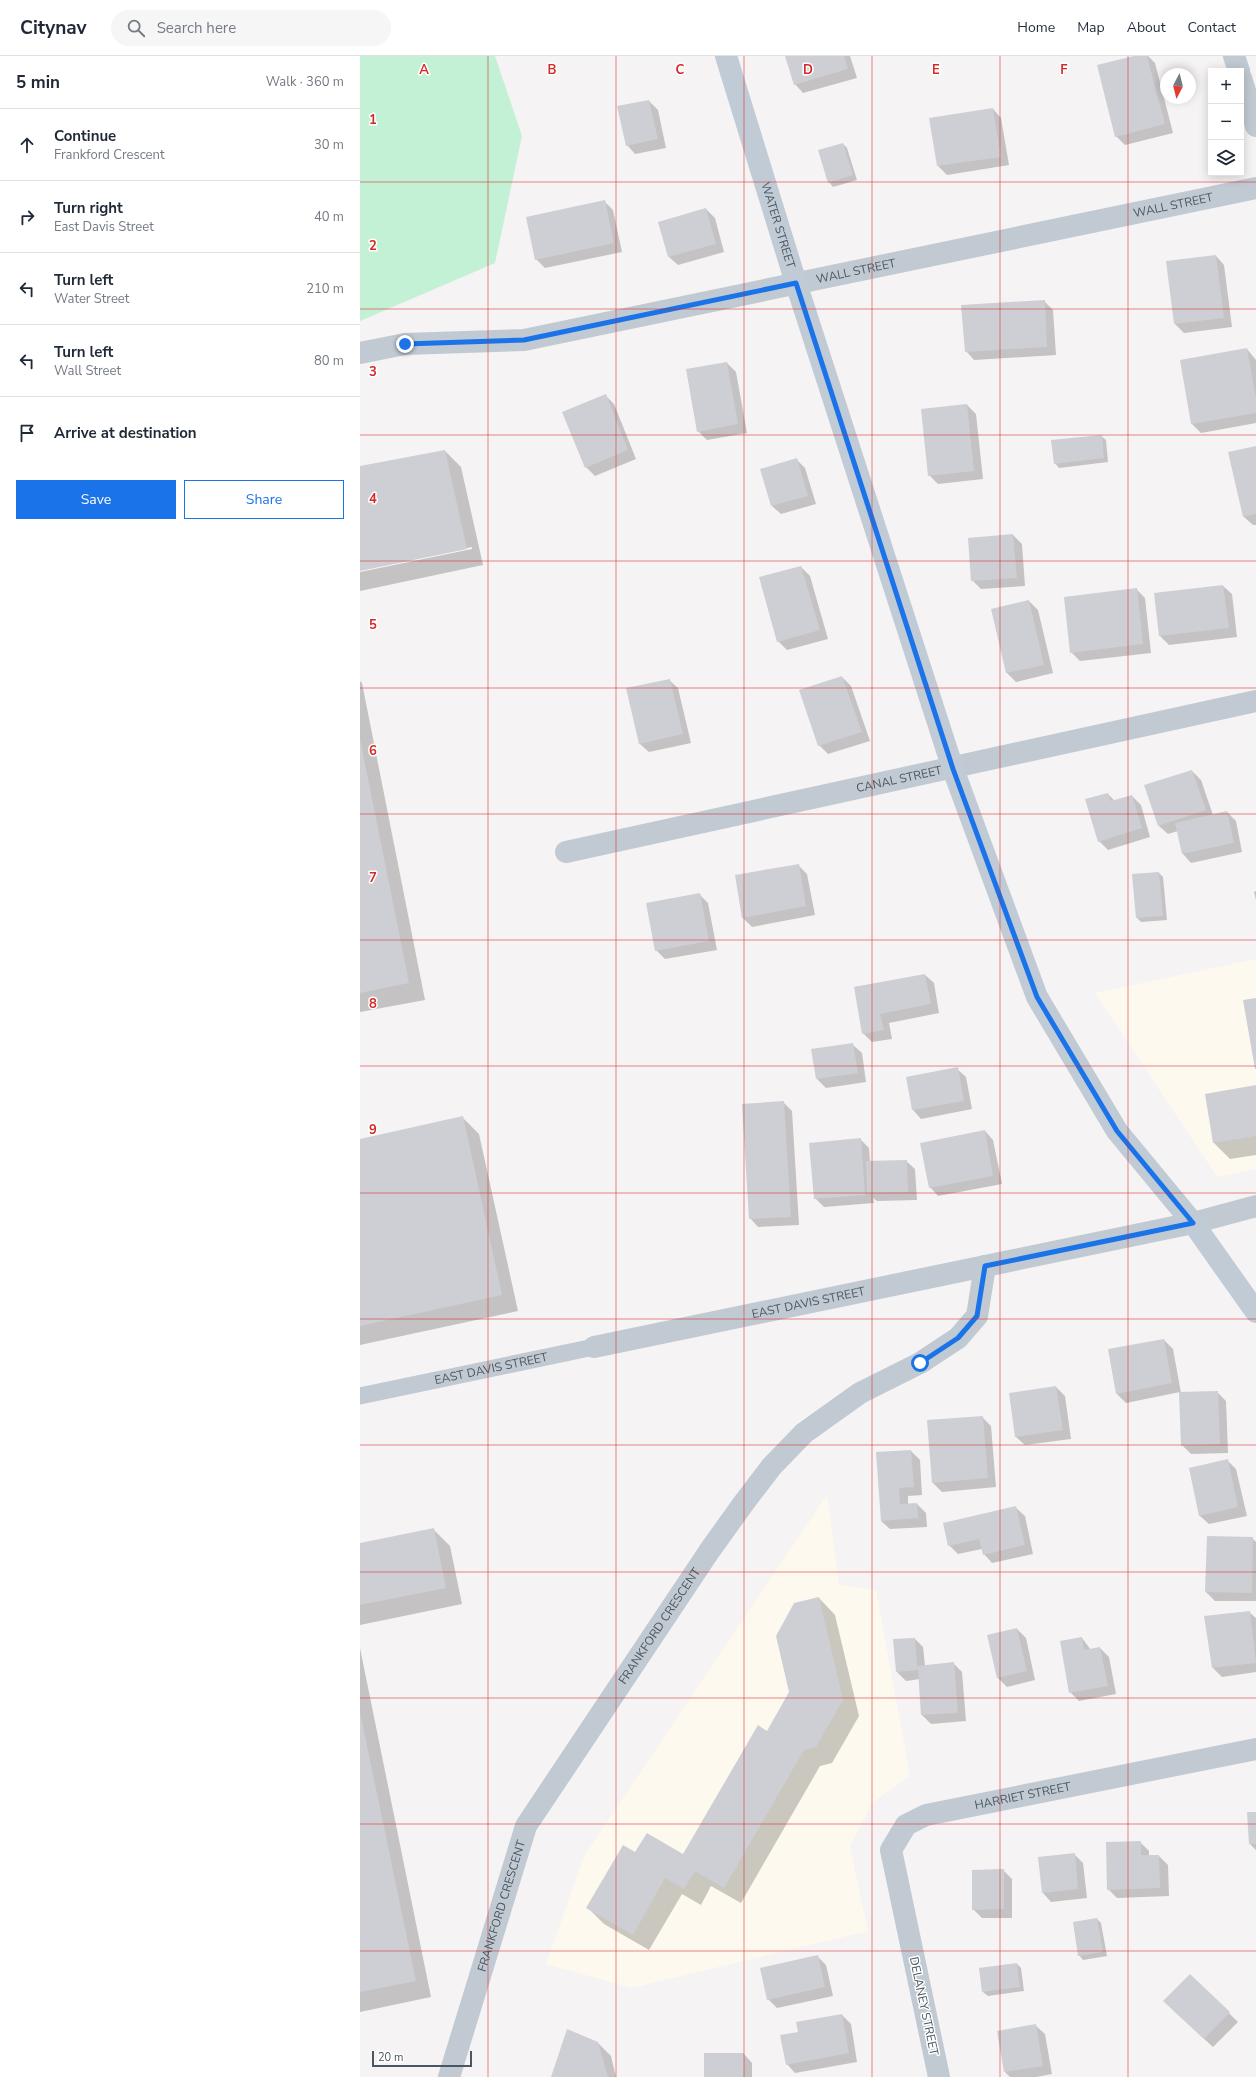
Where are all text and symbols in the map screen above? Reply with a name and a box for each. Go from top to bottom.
search box [111,10,391,46]
text: Citynav [20,15,87,41]
icon: search [125,17,147,39]
text: Search here [157,18,236,38]
text: Home [1017,18,1055,37]
text: Map [1077,18,1105,37]
text: About [1127,18,1166,37]
text: Contact [1188,18,1236,37]
text: A [419,61,429,79]
text: B [548,61,557,79]
text: C [676,61,685,79]
text: D [803,61,813,79]
text: E [932,61,940,79]
text: F [1060,61,1068,79]
north arrow [1160,68,1196,104]
map controls [1208,68,1244,176]
button: + [1208,68,1244,104]
text: 5 min [16,71,60,94]
text: Walk · 360 m [266,73,344,91]
button: − [1208,104,1244,140]
text: 1 [369,111,377,129]
text: Continue [54,126,116,146]
icon: ahead [16,134,38,156]
text: 30 m [314,136,344,154]
button: layers [1208,140,1244,176]
text: Frankford Crescent [54,146,164,164]
street label: WATER STREET [757,180,799,271]
street label: WALL STREET [1132,189,1215,221]
text: Turn right [54,198,123,218]
icon: right [16,206,38,228]
text: 40 m [314,208,344,226]
text: East Davis Street [54,218,154,236]
text: 2 [369,237,377,255]
street label: WALL STREET [815,255,898,287]
text: Turn left [54,270,113,290]
icon: left [16,278,38,300]
text: 210 m [306,280,344,298]
text: Water Street [54,290,129,308]
route end [396,335,414,353]
text: Turn left [54,342,113,362]
icon: left [16,350,38,372]
text: 80 m [314,352,344,370]
text: Wall Street [54,362,121,380]
text: 3 [369,363,377,381]
icon: arrive [16,422,38,444]
text: Arrive at destination [54,423,197,443]
button: Save [16,480,176,519]
button: Share [184,480,344,519]
text: 4 [369,490,377,508]
text: 5 [369,616,377,634]
text: 6 [369,742,377,760]
street label: CANAL STREET [855,762,944,796]
text: 7 [369,869,377,887]
text: 8 [369,995,377,1013]
text: 9 [369,1121,377,1139]
street label: EAST DAVIS STREET [750,1283,867,1322]
street label: EAST DAVIS STREET [433,1349,550,1388]
route start [911,1354,929,1372]
street label: FRANKFORD CRESCENT [615,1564,704,1687]
street label: HARRIET STREET [973,1778,1073,1813]
street label: FRANKFORD CRESCENT [474,1837,529,1974]
street label: DELANEY STREET [906,1955,942,2058]
scale bar [372,2049,472,2068]
text: 20 m [378,2050,403,2065]

